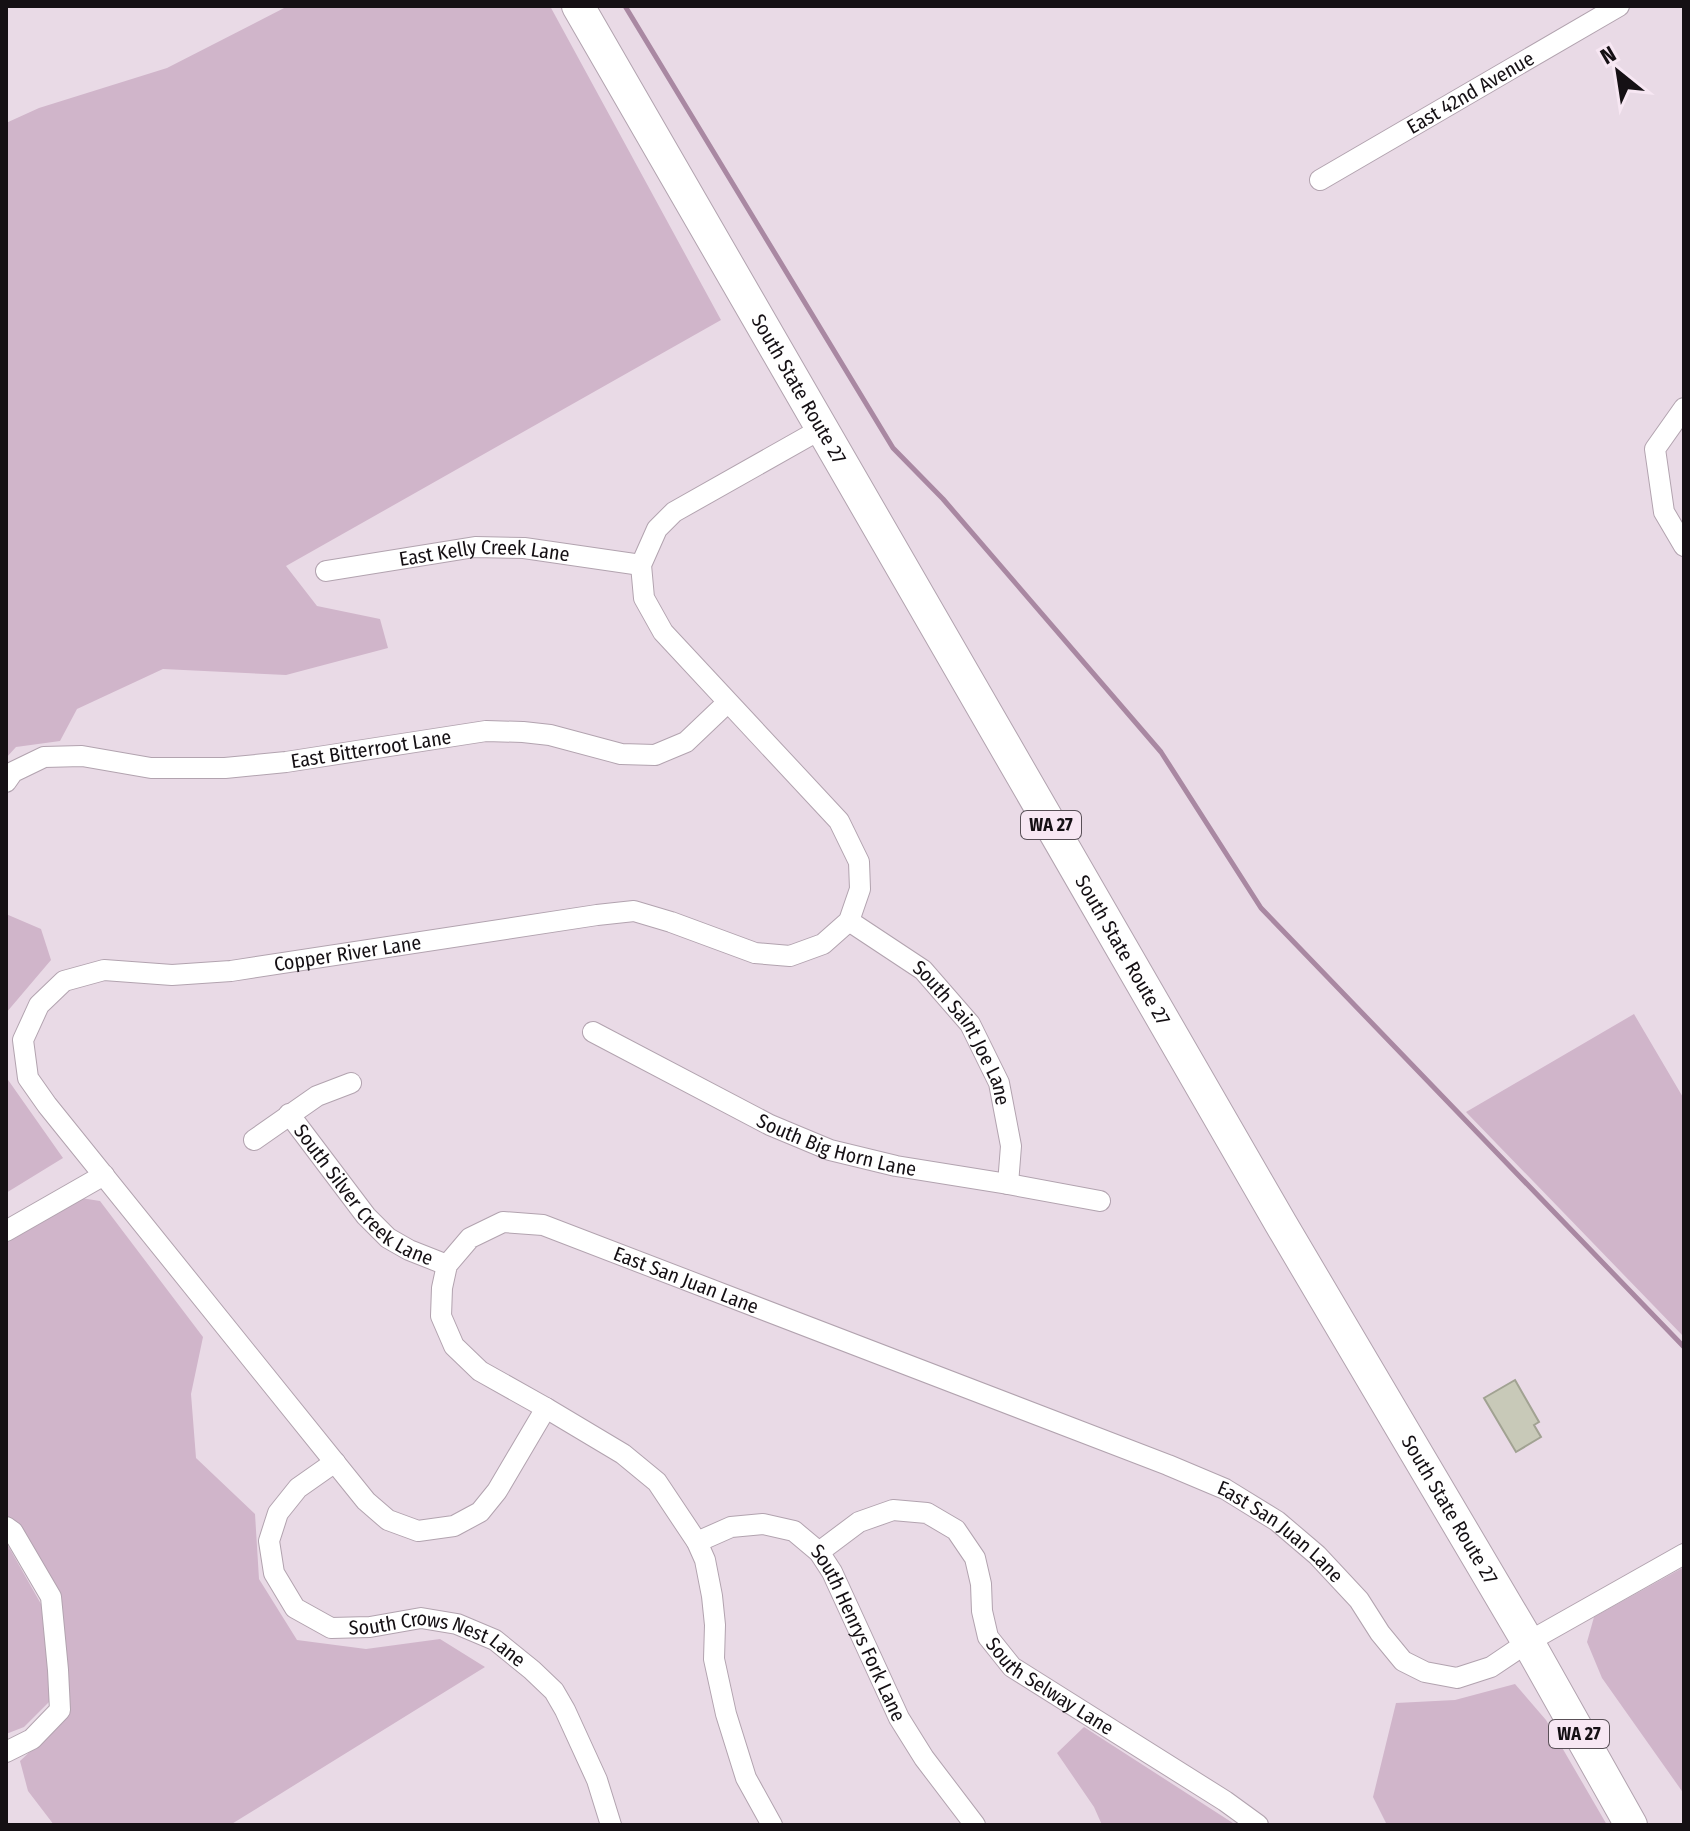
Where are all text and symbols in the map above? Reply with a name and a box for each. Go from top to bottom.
north arrow [1578,32,1658,112]
text: N [1596,40,1621,70]
street label: East 42nd Avenue [1403,46,1538,139]
street label: South State Route 27 [746,310,852,468]
street label: East Kelly Creek Lane [397,535,571,571]
street label: East Bitterroot Lane [289,725,453,773]
road number: WA 27 [1021,811,1081,839]
street label: South State Route 27 [1070,871,1175,1029]
street label: Copper River Lane [272,930,423,976]
street label: South Saint Joe Lane [909,955,1015,1107]
street label: South Big Horn Lane [753,1108,918,1181]
street label: South Silver Creek Lane [289,1119,437,1270]
street label: East San Juan Lane [610,1241,762,1319]
street label: South State Route 27 [1396,1431,1503,1588]
street label: East San Juan Lane [1214,1475,1348,1587]
street label: South Henrys Fork Lane [807,1539,911,1725]
street label: South Crows Nest Lane [348,1605,530,1672]
street label: South Selway Lane [981,1632,1118,1740]
road number: WA 27 [1549,1720,1609,1748]

